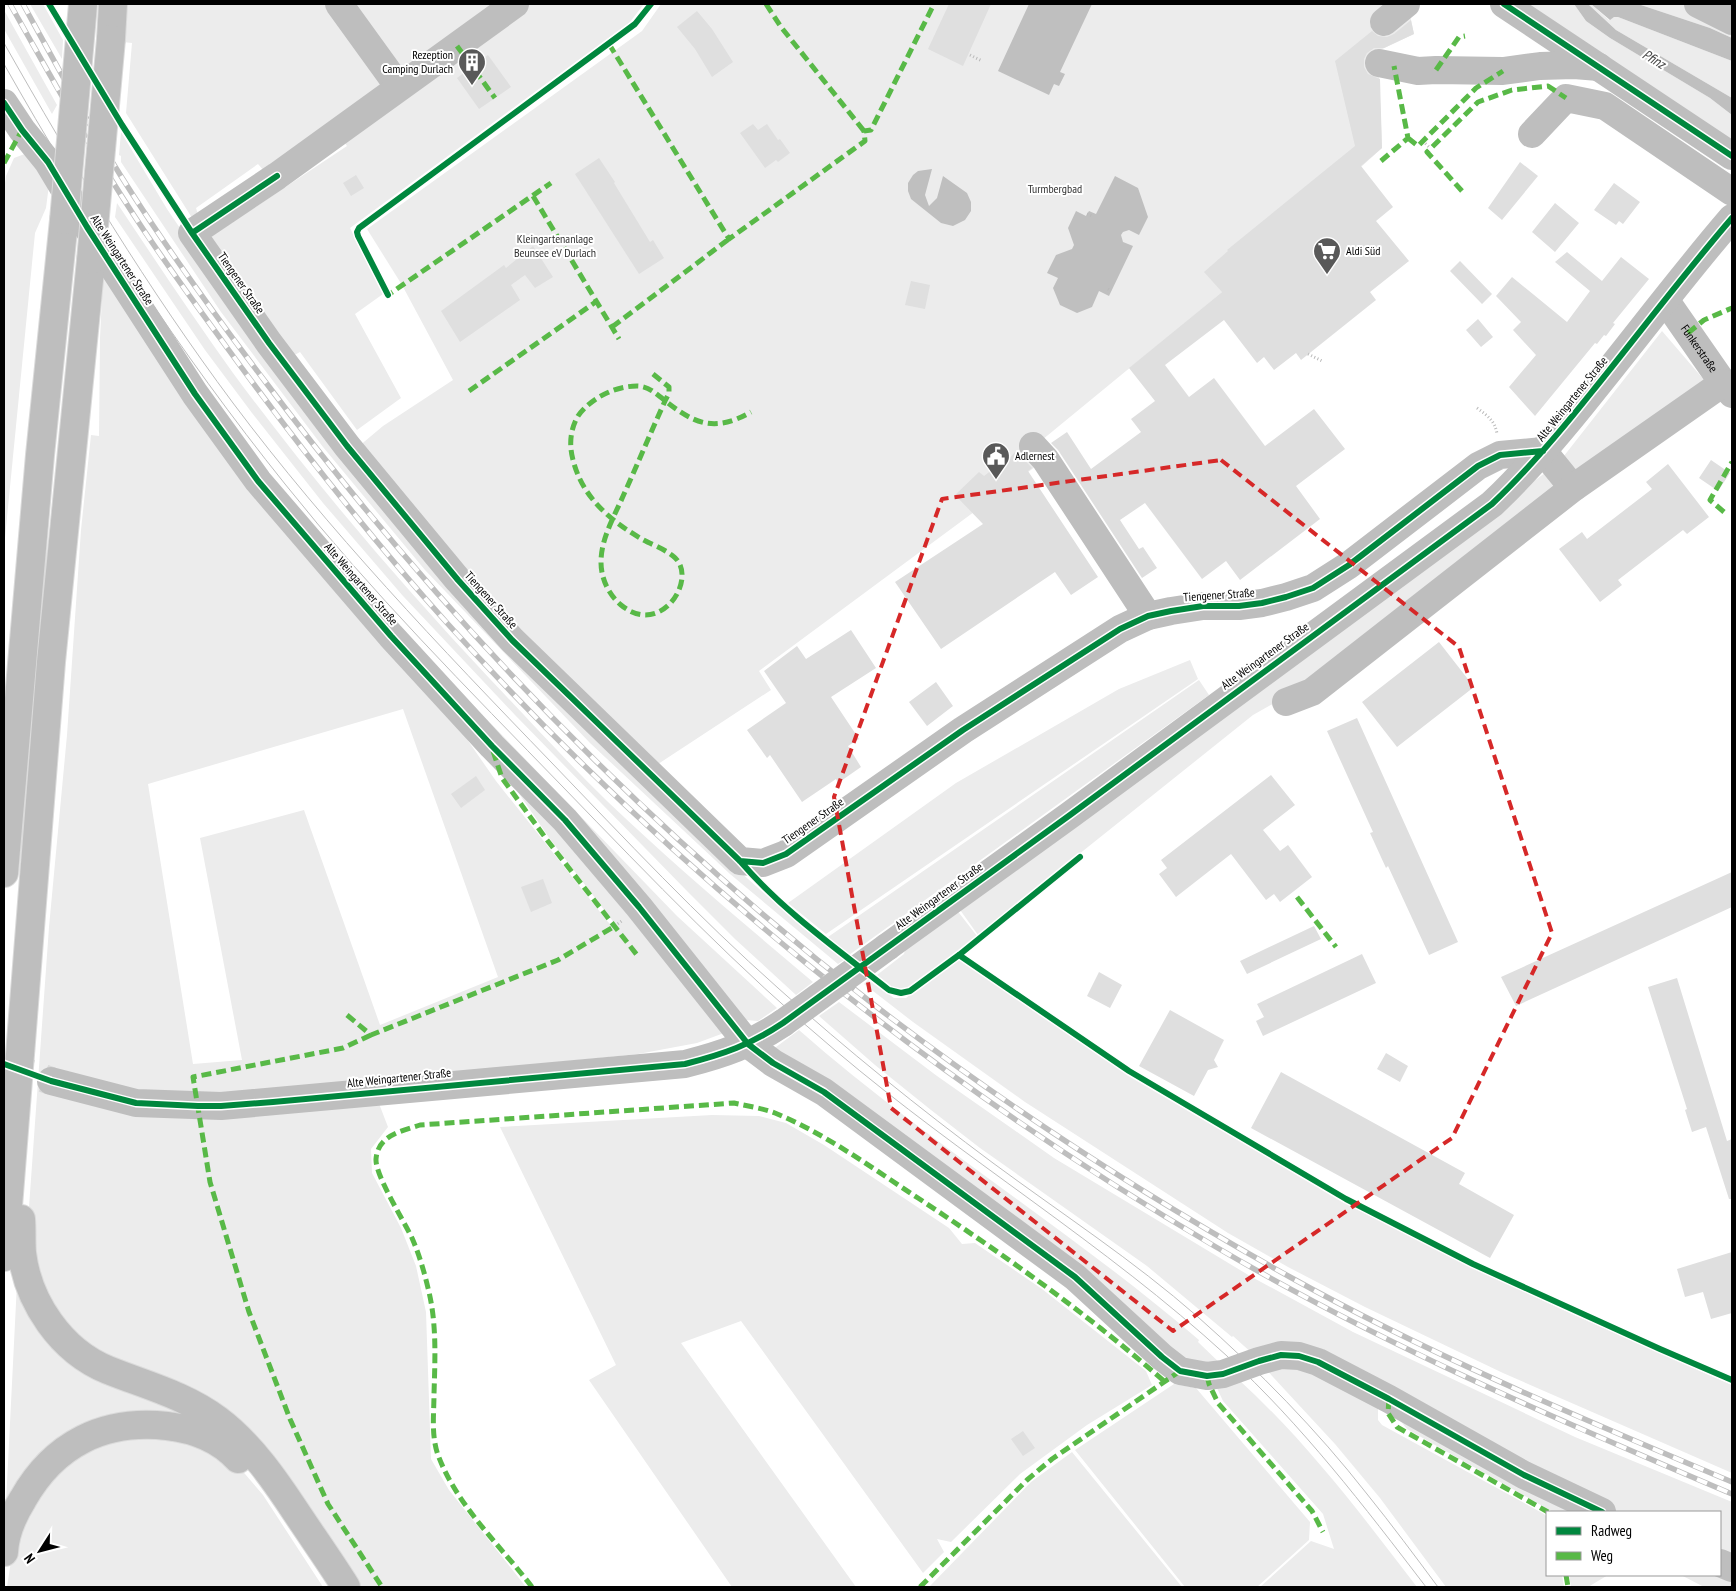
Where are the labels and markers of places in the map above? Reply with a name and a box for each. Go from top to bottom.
place label: Rezeption Camping Durlach [382,47,453,76]
building icon: Rezeption Camping Durlach [457,47,487,86]
supermarket icon: Aldi Süd [1312,236,1342,275]
place label: Aldi Süd [1346,243,1380,258]
public building icon: Adlernest [981,441,1011,480]
place label: Adlernest [1015,448,1055,463]

